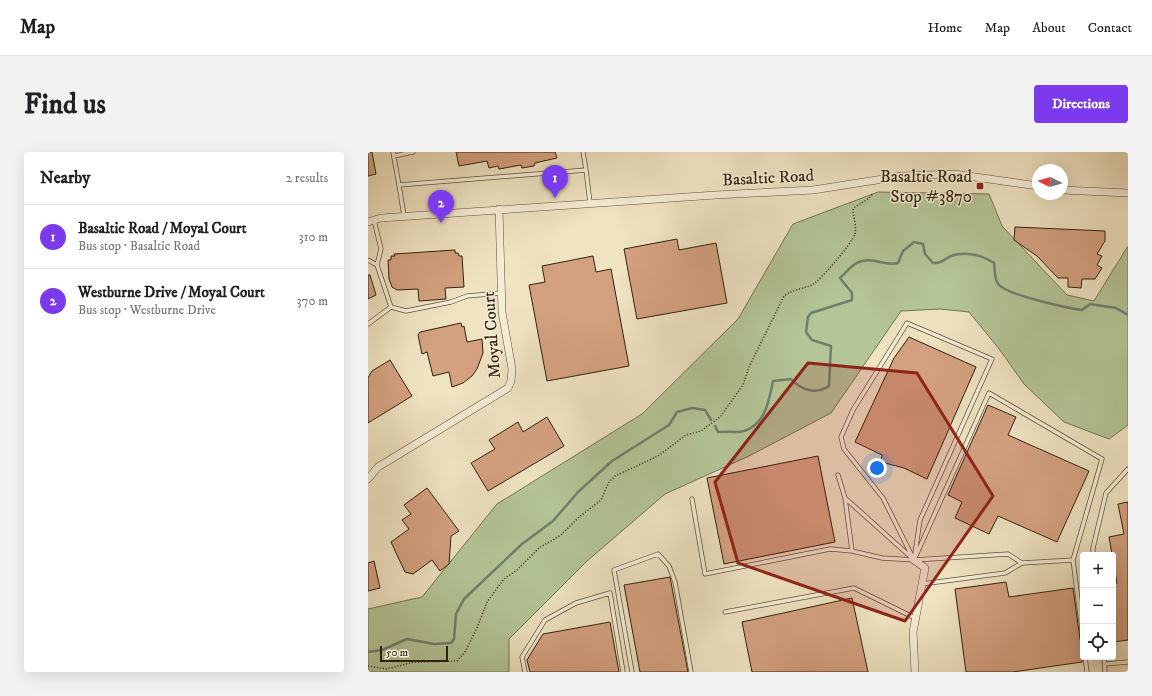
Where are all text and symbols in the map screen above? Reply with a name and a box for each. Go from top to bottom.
text: Map [20,16,55,39]
text: Home [928,19,962,37]
text: Map [984,19,1010,37]
text: About [1032,19,1066,37]
text: Contact [1088,19,1132,37]
button: Directions [1034,85,1128,123]
text: Find us [24,87,106,122]
north arrow [1032,164,1068,200]
pin: 1 [542,165,568,198]
street label: Basaltic Road [722,165,815,191]
place label: Basaltic Road Stop #3870 [880,166,973,208]
text: Nearby [40,167,90,189]
text: 2 results [286,170,328,186]
marker: Basaltic Road Stop #3870 [975,181,985,191]
pin: 2 [428,190,454,223]
text: Basaltic Road / Moyal Court [78,219,247,238]
text: 1 [51,229,55,245]
text: 310 m [299,229,328,245]
text: Bus stop · Basaltic Road [78,238,200,254]
text: Westburne Drive / Moyal Court [78,283,265,302]
street label: Moyal Court [478,290,506,379]
text: 2 [50,293,56,309]
text: 370 m [297,293,328,309]
text: Bus stop · Westburne Drive [78,302,216,318]
your location [867,458,887,478]
map controls [1080,552,1116,660]
button: + [1080,552,1116,588]
button: − [1080,588,1116,624]
button: locate [1080,624,1116,660]
scale bar [380,644,448,663]
text: 50 m [386,646,408,660]

